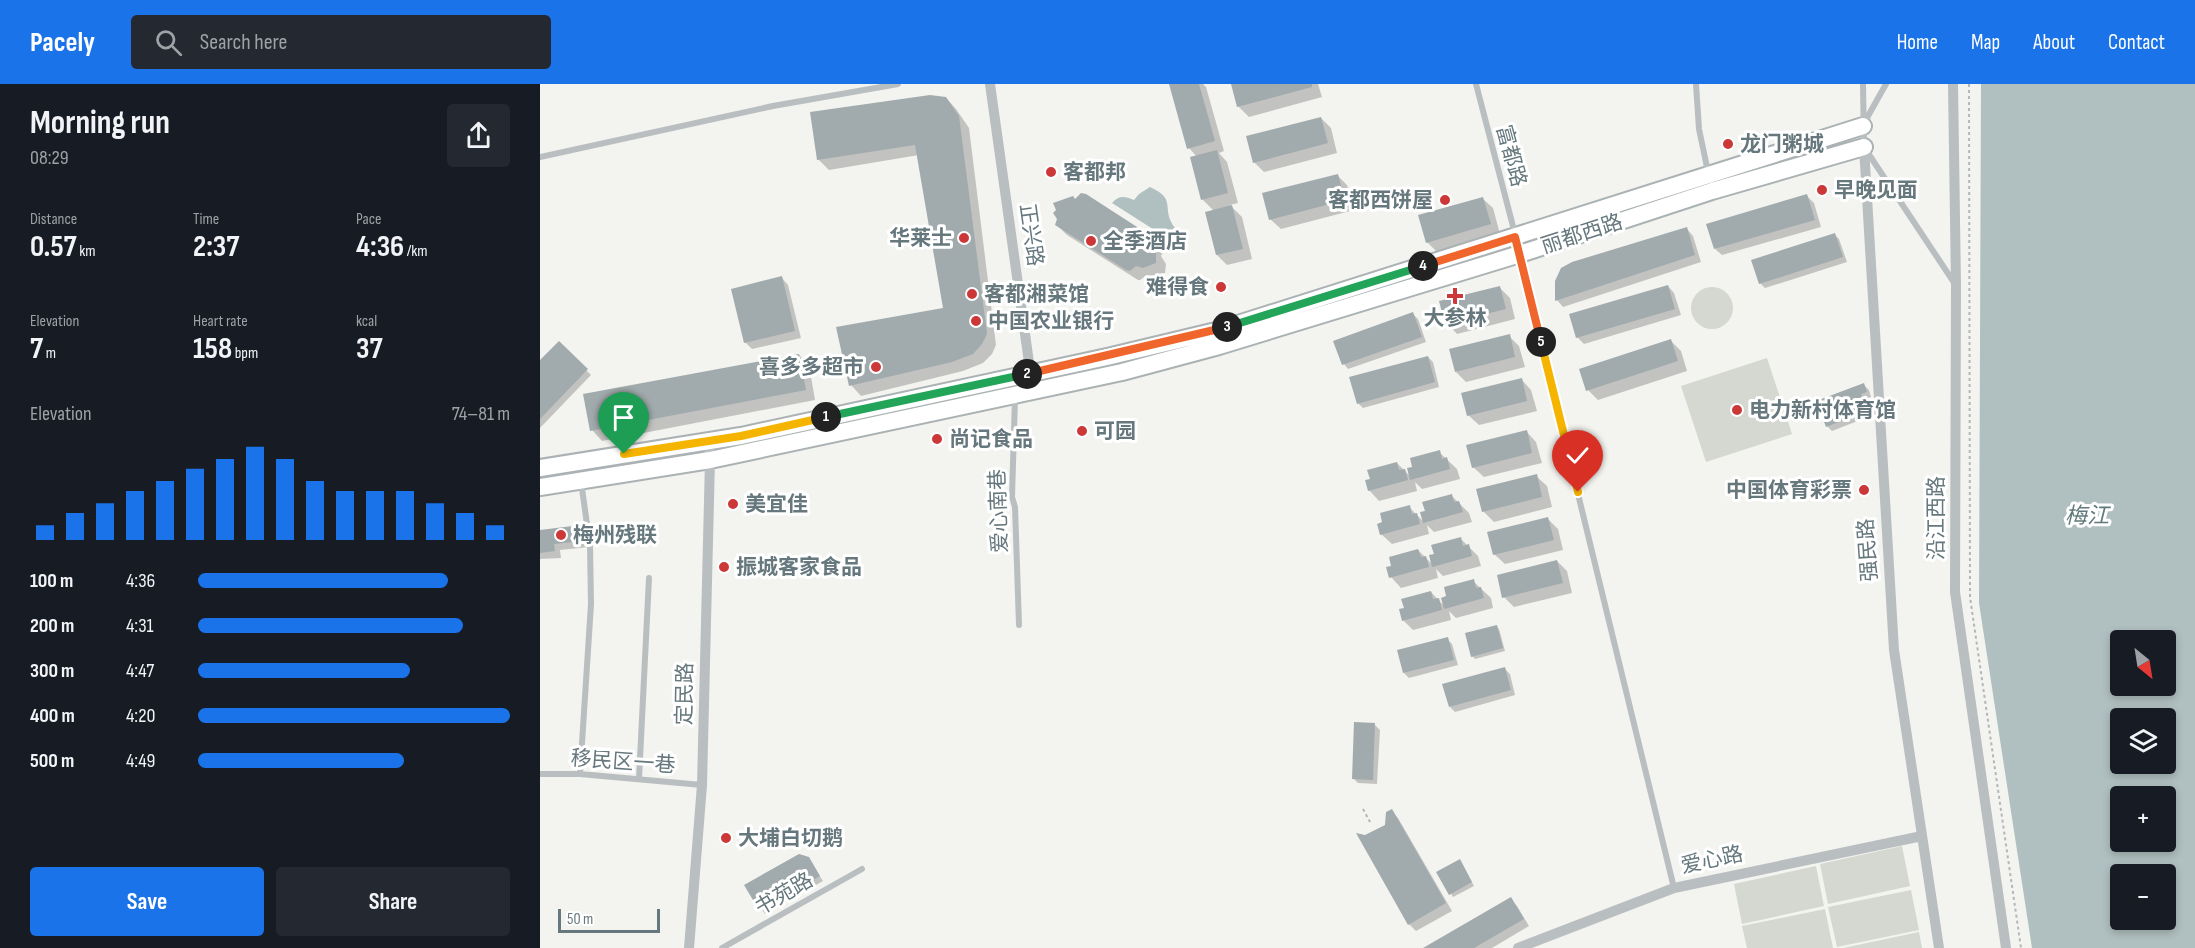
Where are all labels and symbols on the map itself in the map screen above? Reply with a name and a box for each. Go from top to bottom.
street label: 富都路 [1491,122,1531,190]
place label: 龙门粥城 [1740,132,1824,157]
marker: 龙门粥城 [1721,137,1735,151]
place label: 客都邦 [1063,160,1126,185]
marker: 客都邦 [1044,165,1058,179]
place label: 早晚见面 [1834,178,1918,203]
marker: 早晚见面 [1815,183,1829,197]
place label: 客都西饼屋 [1328,188,1433,213]
marker: 客都西饼屋 [1438,193,1452,207]
street label: 正兴路 [1014,202,1048,268]
street label: 丽都西路 [1538,209,1626,259]
place label: 华莱士 [889,226,952,251]
place label: 全季酒店 [1103,229,1187,254]
marker: 华莱士 [957,231,971,245]
marker: 全季酒店 [1084,234,1098,248]
pin: 4 [1408,251,1438,281]
place label: 难得食 [1146,275,1209,300]
marker: 难得食 [1214,280,1228,294]
place label: 客都湘菜馆 [984,282,1089,307]
marker: 客都湘菜馆 [965,287,979,301]
marker: 大参林 [1448,289,1462,303]
place label: 大参林 [1424,306,1487,331]
place label: 中国农业银行 [988,309,1114,334]
pin: 3 [1212,312,1242,342]
marker: 中国农业银行 [969,314,983,328]
pin: 5 [1526,327,1556,357]
place label: 喜多多超市 [759,355,864,380]
pin: 2 [1012,359,1042,389]
marker: 喜多多超市 [869,360,883,374]
pin [598,392,649,454]
place label: 电力新村体育馆 [1749,398,1896,423]
pin: 1 [811,402,841,432]
marker: 电力新村体育馆 [1730,403,1744,417]
place label: 可园 [1094,419,1136,444]
marker: 可园 [1075,424,1089,438]
place label: 尚记食品 [949,427,1033,452]
pin [1552,430,1603,492]
marker: 尚记食品 [930,432,944,446]
street label: 爱心南巷 [985,469,1013,553]
street label: 沿江西路 [1924,476,1949,560]
place label: 中国体育彩票 [1726,478,1852,503]
marker: 中国体育彩票 [1857,483,1871,497]
place label: 美宜佳 [745,492,808,517]
marker: 美宜佳 [726,497,740,511]
water label: 梅江 [2065,503,2111,530]
street label: 强民路 [1853,518,1883,582]
place label: 梅州残联 [573,523,657,548]
marker: 梅州残联 [554,528,568,542]
place label: 振城客家食品 [736,555,862,580]
marker: 振城客家食品 [717,560,731,574]
north arrow [2110,630,2176,696]
street label: 定民路 [672,662,698,726]
street label: 移民区一巷 [570,746,676,778]
place label: 大埔白切鹅 [738,826,843,851]
marker: 大埔白切鹅 [719,831,733,845]
street label: 爱心路 [1679,841,1745,879]
street label: 书苑路 [750,867,818,921]
scale bar [558,906,660,934]

